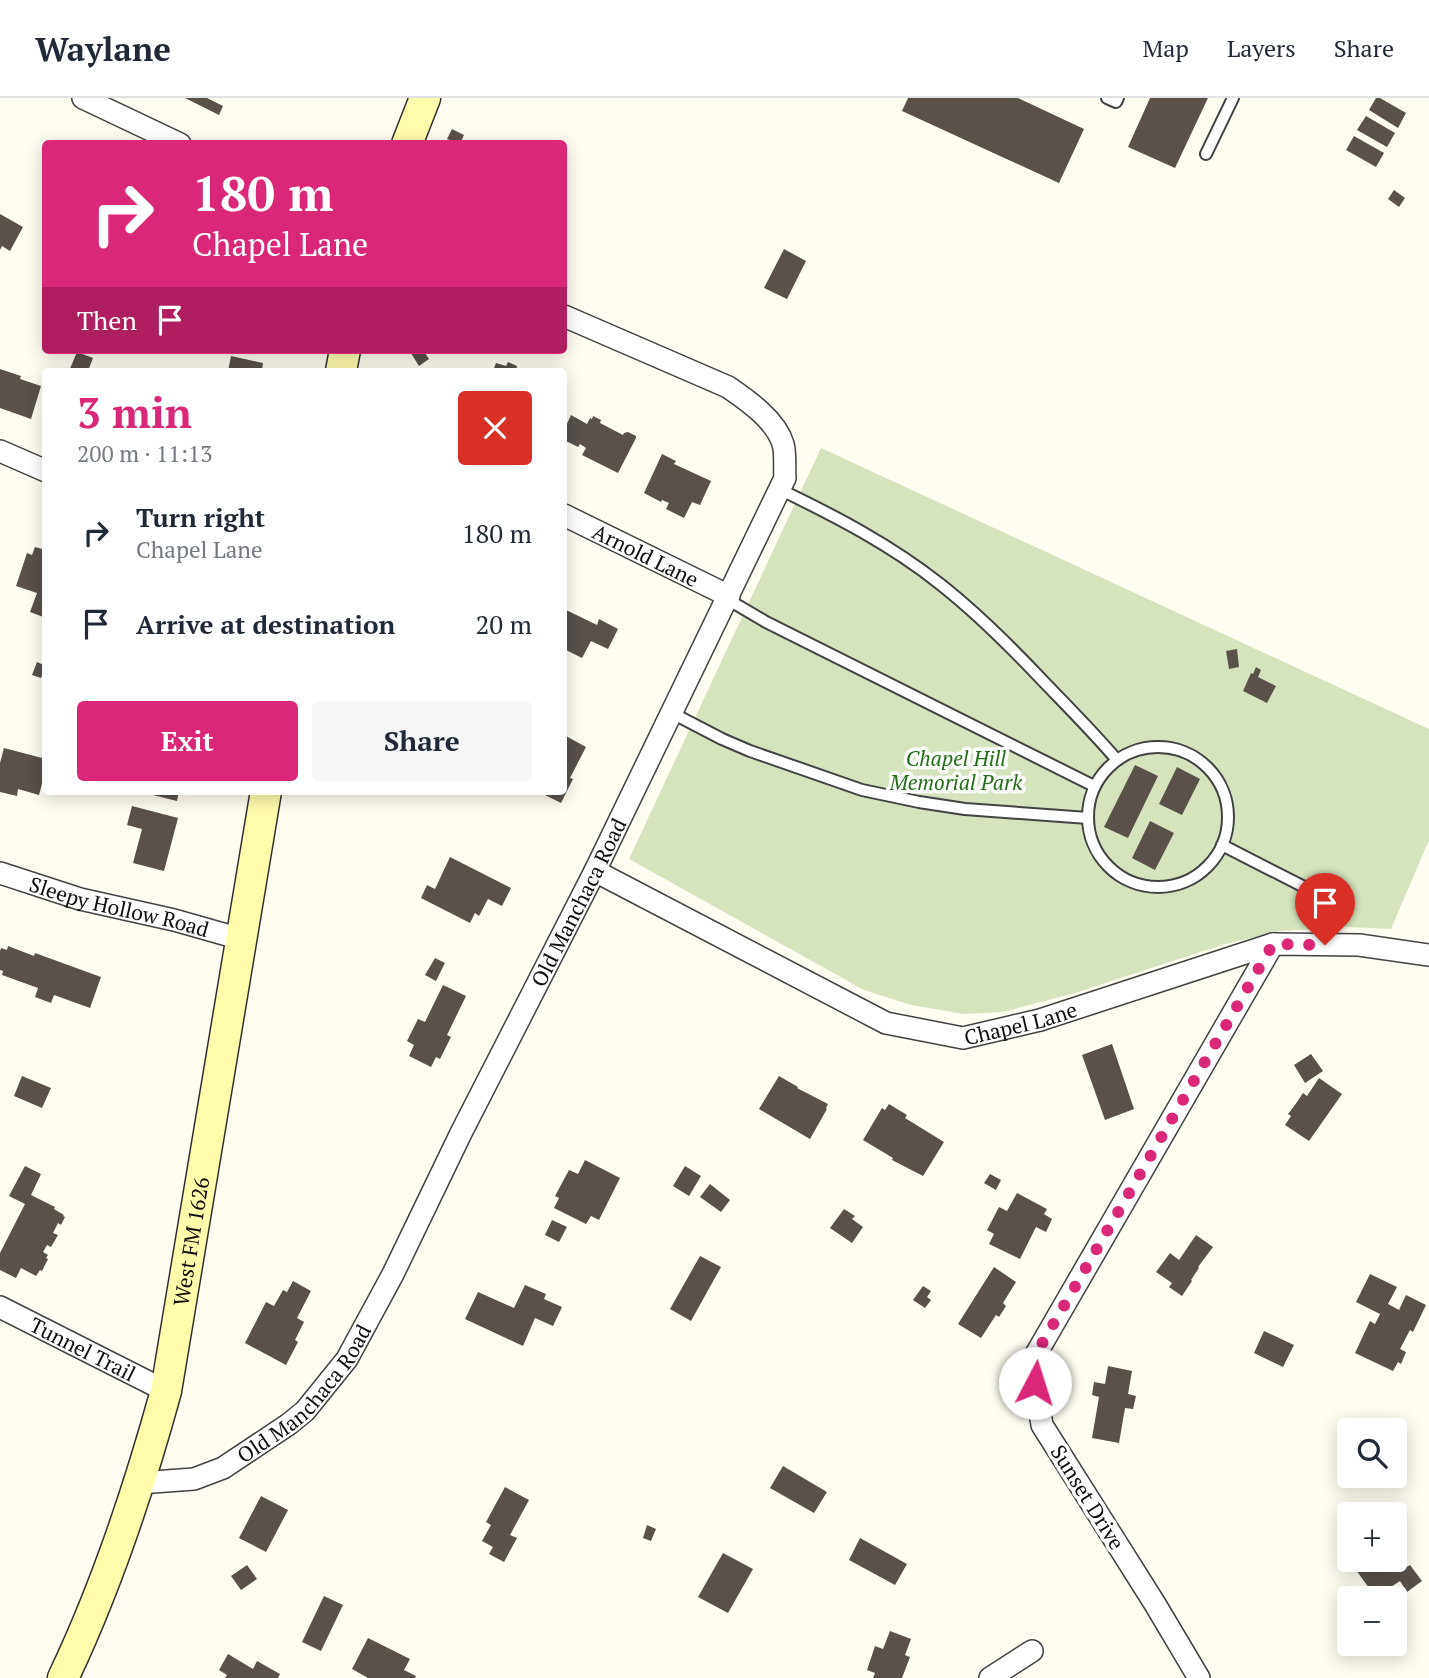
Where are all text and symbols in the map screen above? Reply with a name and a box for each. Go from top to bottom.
text: Waylane [35,27,171,70]
text: Map [1142,32,1189,64]
text: Layers [1227,32,1296,64]
text: Share [1334,32,1394,64]
text: 180 m [192,160,334,225]
icon: right [77,168,168,259]
text: Chapel Lane [192,223,368,265]
icon: arrive [151,301,189,339]
text: Then [77,303,137,337]
text: 3 min [77,384,192,440]
button: close [458,391,532,465]
text: 200 m · 11:13 [77,438,212,469]
text: Turn right [136,500,265,534]
icon: right [77,514,115,552]
text: 180 m [462,516,532,550]
street label: Arnold Lane [588,517,703,593]
text: Chapel Lane [136,534,263,565]
icon: arrive [77,605,115,643]
text: Arrive at destination [136,607,395,641]
text: 20 m [476,607,532,641]
button: Exit [77,701,298,781]
button: Share [312,701,532,781]
park label: Chapel Hill Memorial Park [889,744,1023,796]
street label: Old Manchaca Road [524,813,633,991]
street label: Sleepy Hollow Road [26,870,212,943]
pin [1295,873,1355,945]
icon: arrive [1306,884,1344,922]
street label: Chapel Lane [961,995,1080,1051]
street label: West FM 1626 [166,1175,215,1308]
street label: Tunnel Trail [25,1311,141,1387]
street label: Old Manchaca Road [231,1319,377,1469]
position arrow [998,1346,1072,1420]
map controls [1337,1418,1407,1656]
button: search [1337,1418,1407,1488]
street label: Sunset Drive [1045,1439,1131,1555]
button: + [1337,1502,1407,1572]
button: − [1337,1586,1407,1656]

